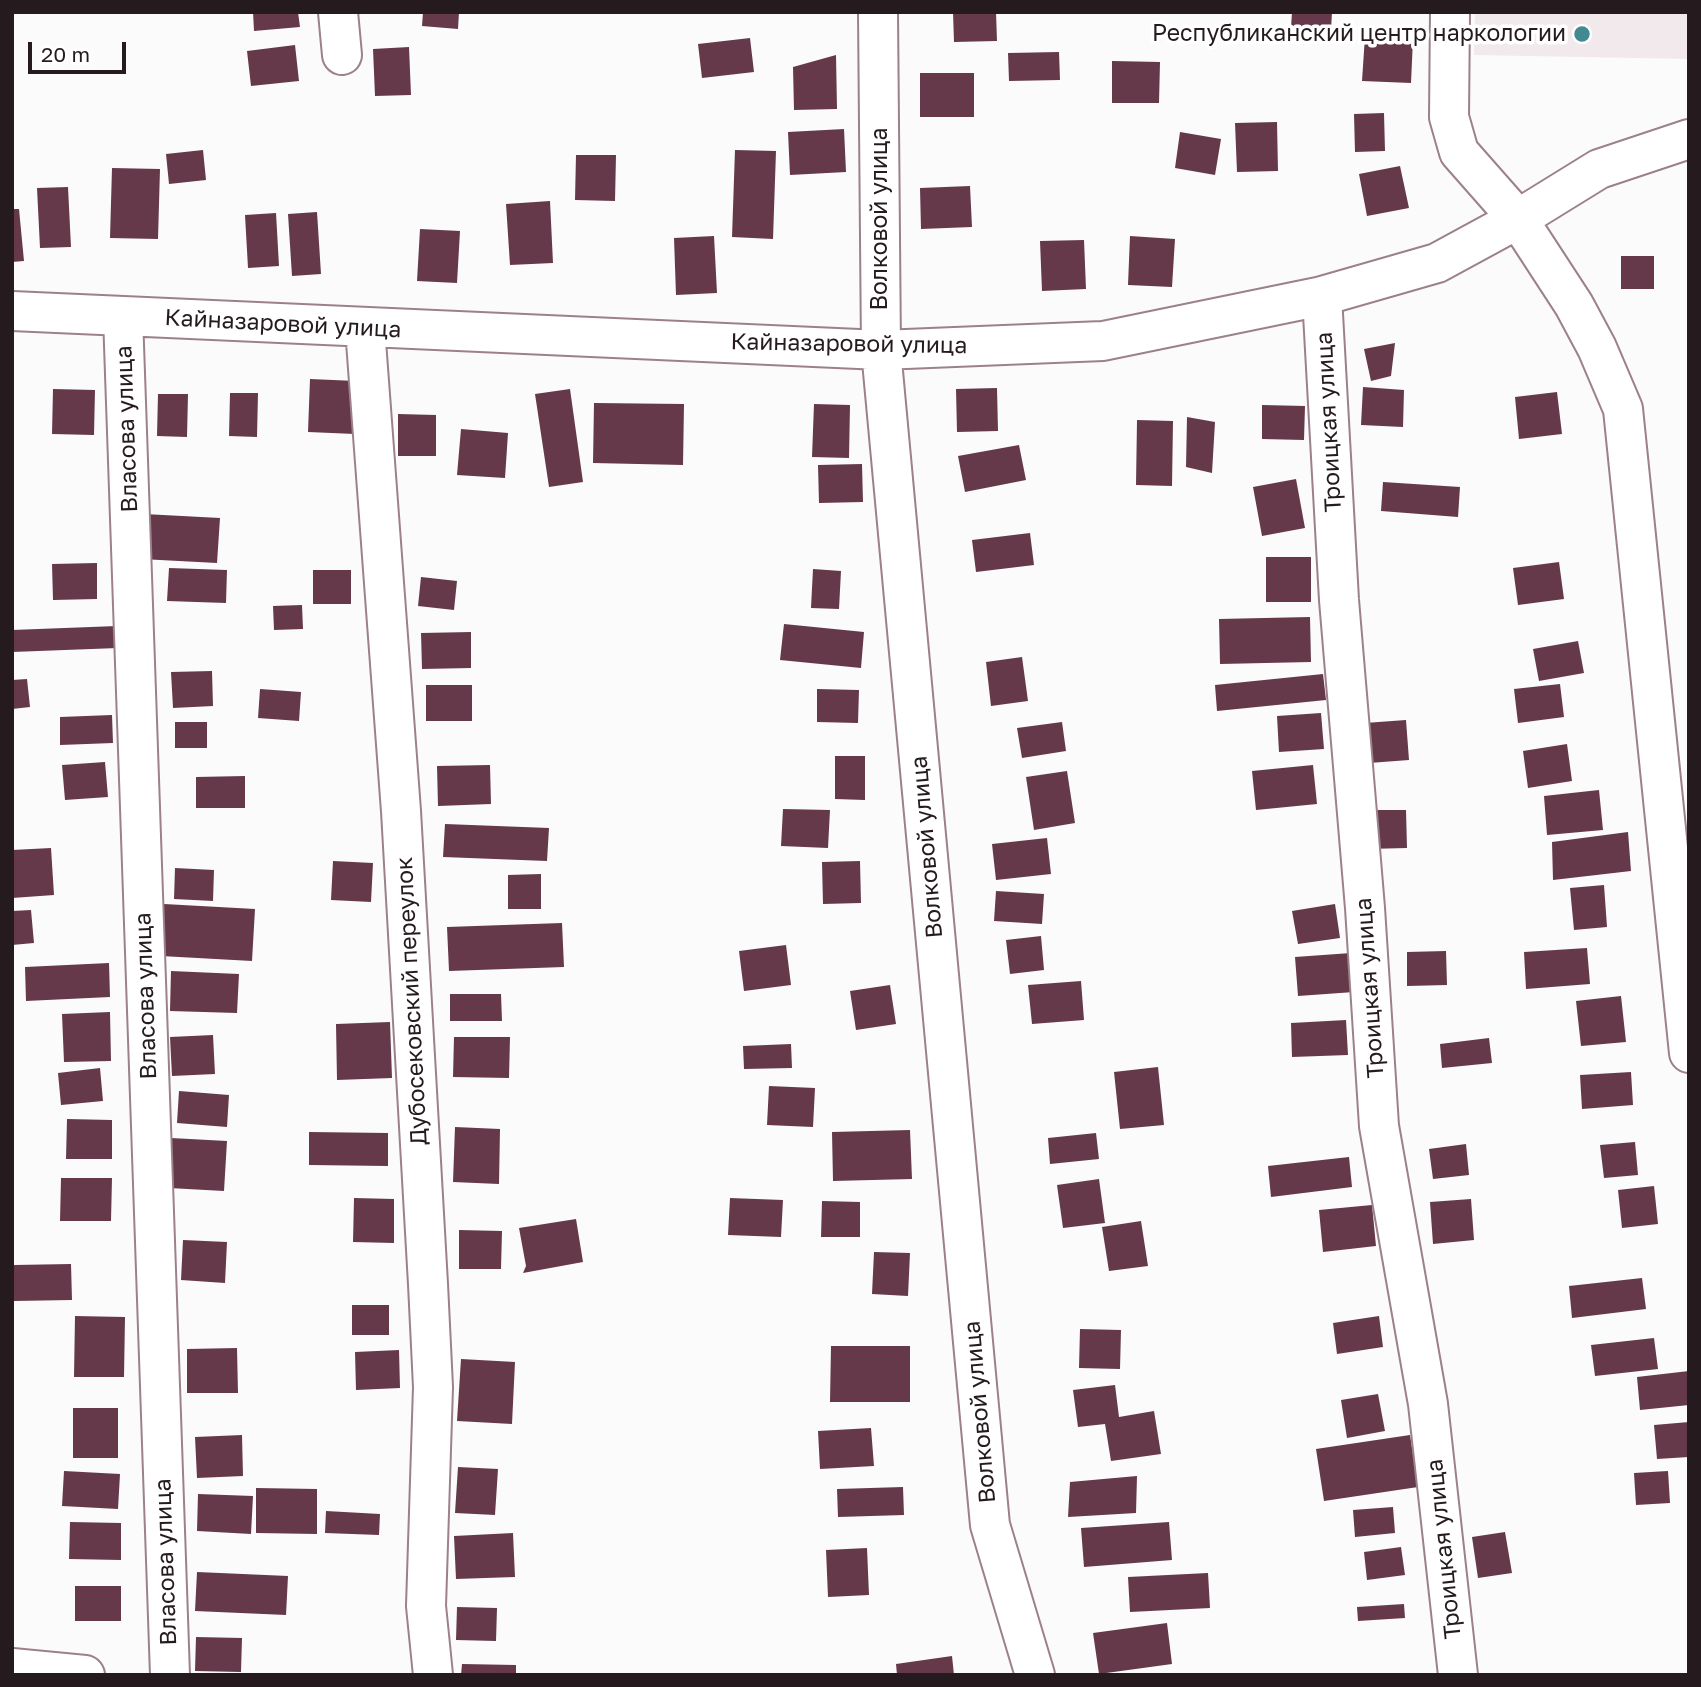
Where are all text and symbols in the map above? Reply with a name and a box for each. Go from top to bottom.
place label: Республиканский центр наркологии [1152,20,1566,48]
marker: Республиканский центр наркологии [1572,24,1592,44]
scale bar [32,28,130,72]
text: 20 m [41,41,90,67]
street label: Волковой улица [866,128,894,310]
street label: Кайназаровой улица [164,304,402,344]
street label: Кайназаровой улица [730,328,968,360]
street label: Троицкая улица [1310,331,1348,513]
street label: Власова улица [110,345,144,513]
street label: Волковой улица [905,755,949,939]
street label: Дубосековский переулок [391,856,433,1146]
street label: Троицкая улица [1350,897,1390,1079]
street label: Власова улица [129,912,163,1080]
street label: Волковой улица [958,1320,1002,1504]
street label: Троицкая улица [1421,1458,1467,1640]
street label: Власова улица [149,1478,183,1646]

